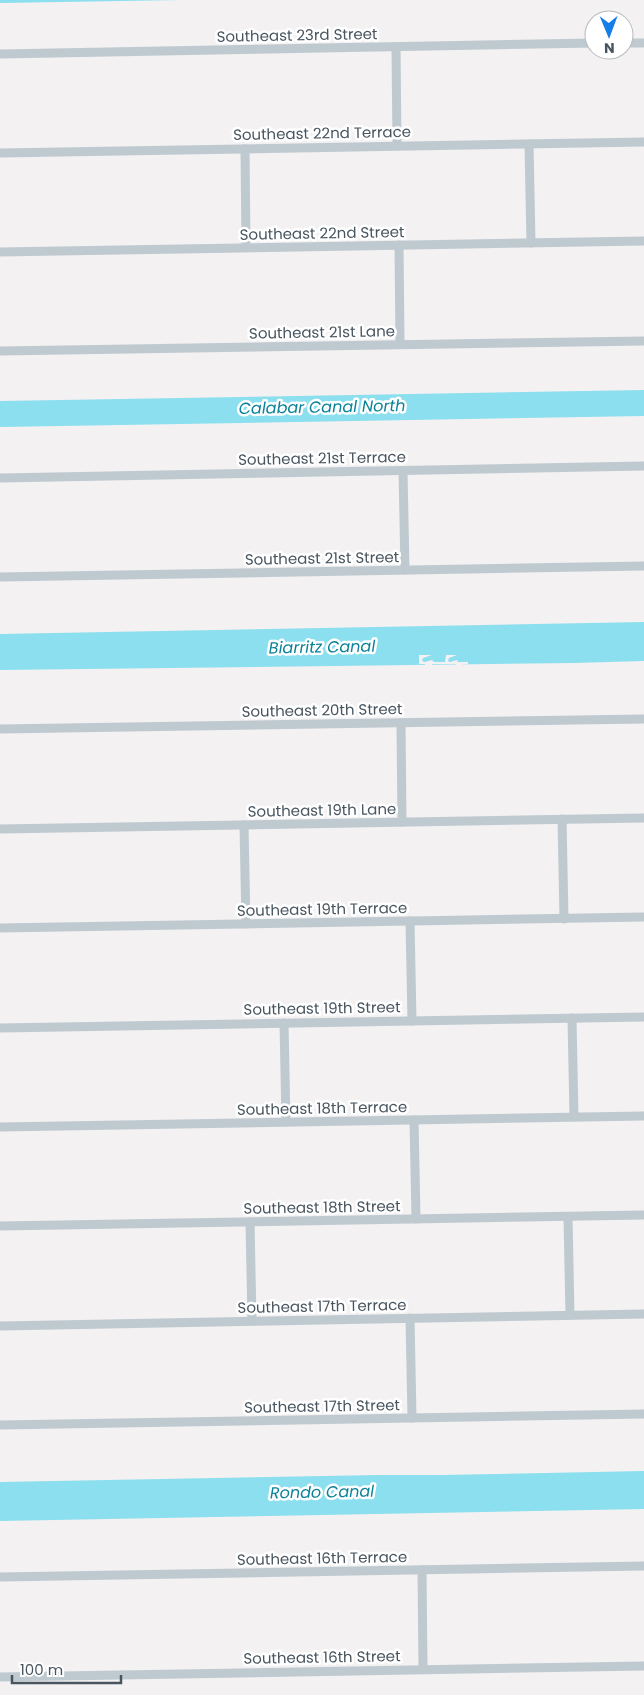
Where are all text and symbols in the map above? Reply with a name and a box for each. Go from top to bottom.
north arrow [584,10,634,60]
street label: Southeast 23rd Street [216,23,378,47]
text: N [604,38,615,58]
street label: Southeast 22nd Terrace [233,121,411,145]
street label: Southeast 22nd Street [239,221,405,245]
street label: Southeast 21st Lane [249,320,395,344]
water label: Calabar Canal North [238,394,406,420]
street label: Southeast 21st Terrace [238,446,406,470]
street label: Southeast 21st Street [245,546,399,570]
water label: Biarritz Canal [269,635,375,659]
street label: Southeast 20th Street [241,698,403,722]
street label: Southeast 19th Lane [248,798,396,822]
street label: Southeast 19th Terrace [237,897,407,921]
street label: Southeast 19th Street [243,996,401,1020]
street label: Southeast 18th Terrace [237,1096,407,1120]
street label: Southeast 18th Street [243,1195,401,1219]
street label: Southeast 17th Terrace [237,1294,407,1318]
street label: Southeast 17th Street [244,1394,400,1418]
water label: Rondo Canal [270,1480,374,1504]
street label: Southeast 16th Terrace [237,1546,407,1570]
street label: Southeast 16th Street [243,1645,401,1669]
scale bar [12,1652,121,1684]
text: 100 m [20,1659,63,1680]

